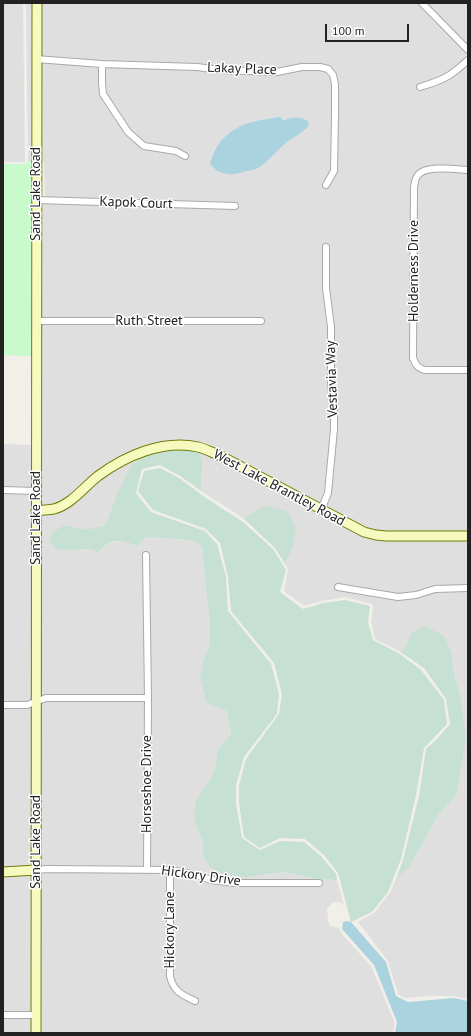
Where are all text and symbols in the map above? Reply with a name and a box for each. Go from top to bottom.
scale bar [327,16,411,42]
text: 100 m [332,23,365,38]
street label: Lakay Place [207,59,277,79]
street label: Sand Lake Road [28,147,44,241]
street label: Kapok Court [99,193,173,213]
street label: Holderness Drive [406,220,422,322]
street label: Ruth Street [115,313,183,329]
street label: Vestavia Way [322,340,342,418]
street label: West Lake Brantley Road [210,446,348,530]
street label: Sand Lake Road [28,471,44,565]
street label: Horseshoe Drive [139,735,155,833]
street label: Sand Lake Road [28,795,44,889]
street label: Hickory Drive [160,862,242,890]
street label: Hickory Lane [162,891,178,969]

